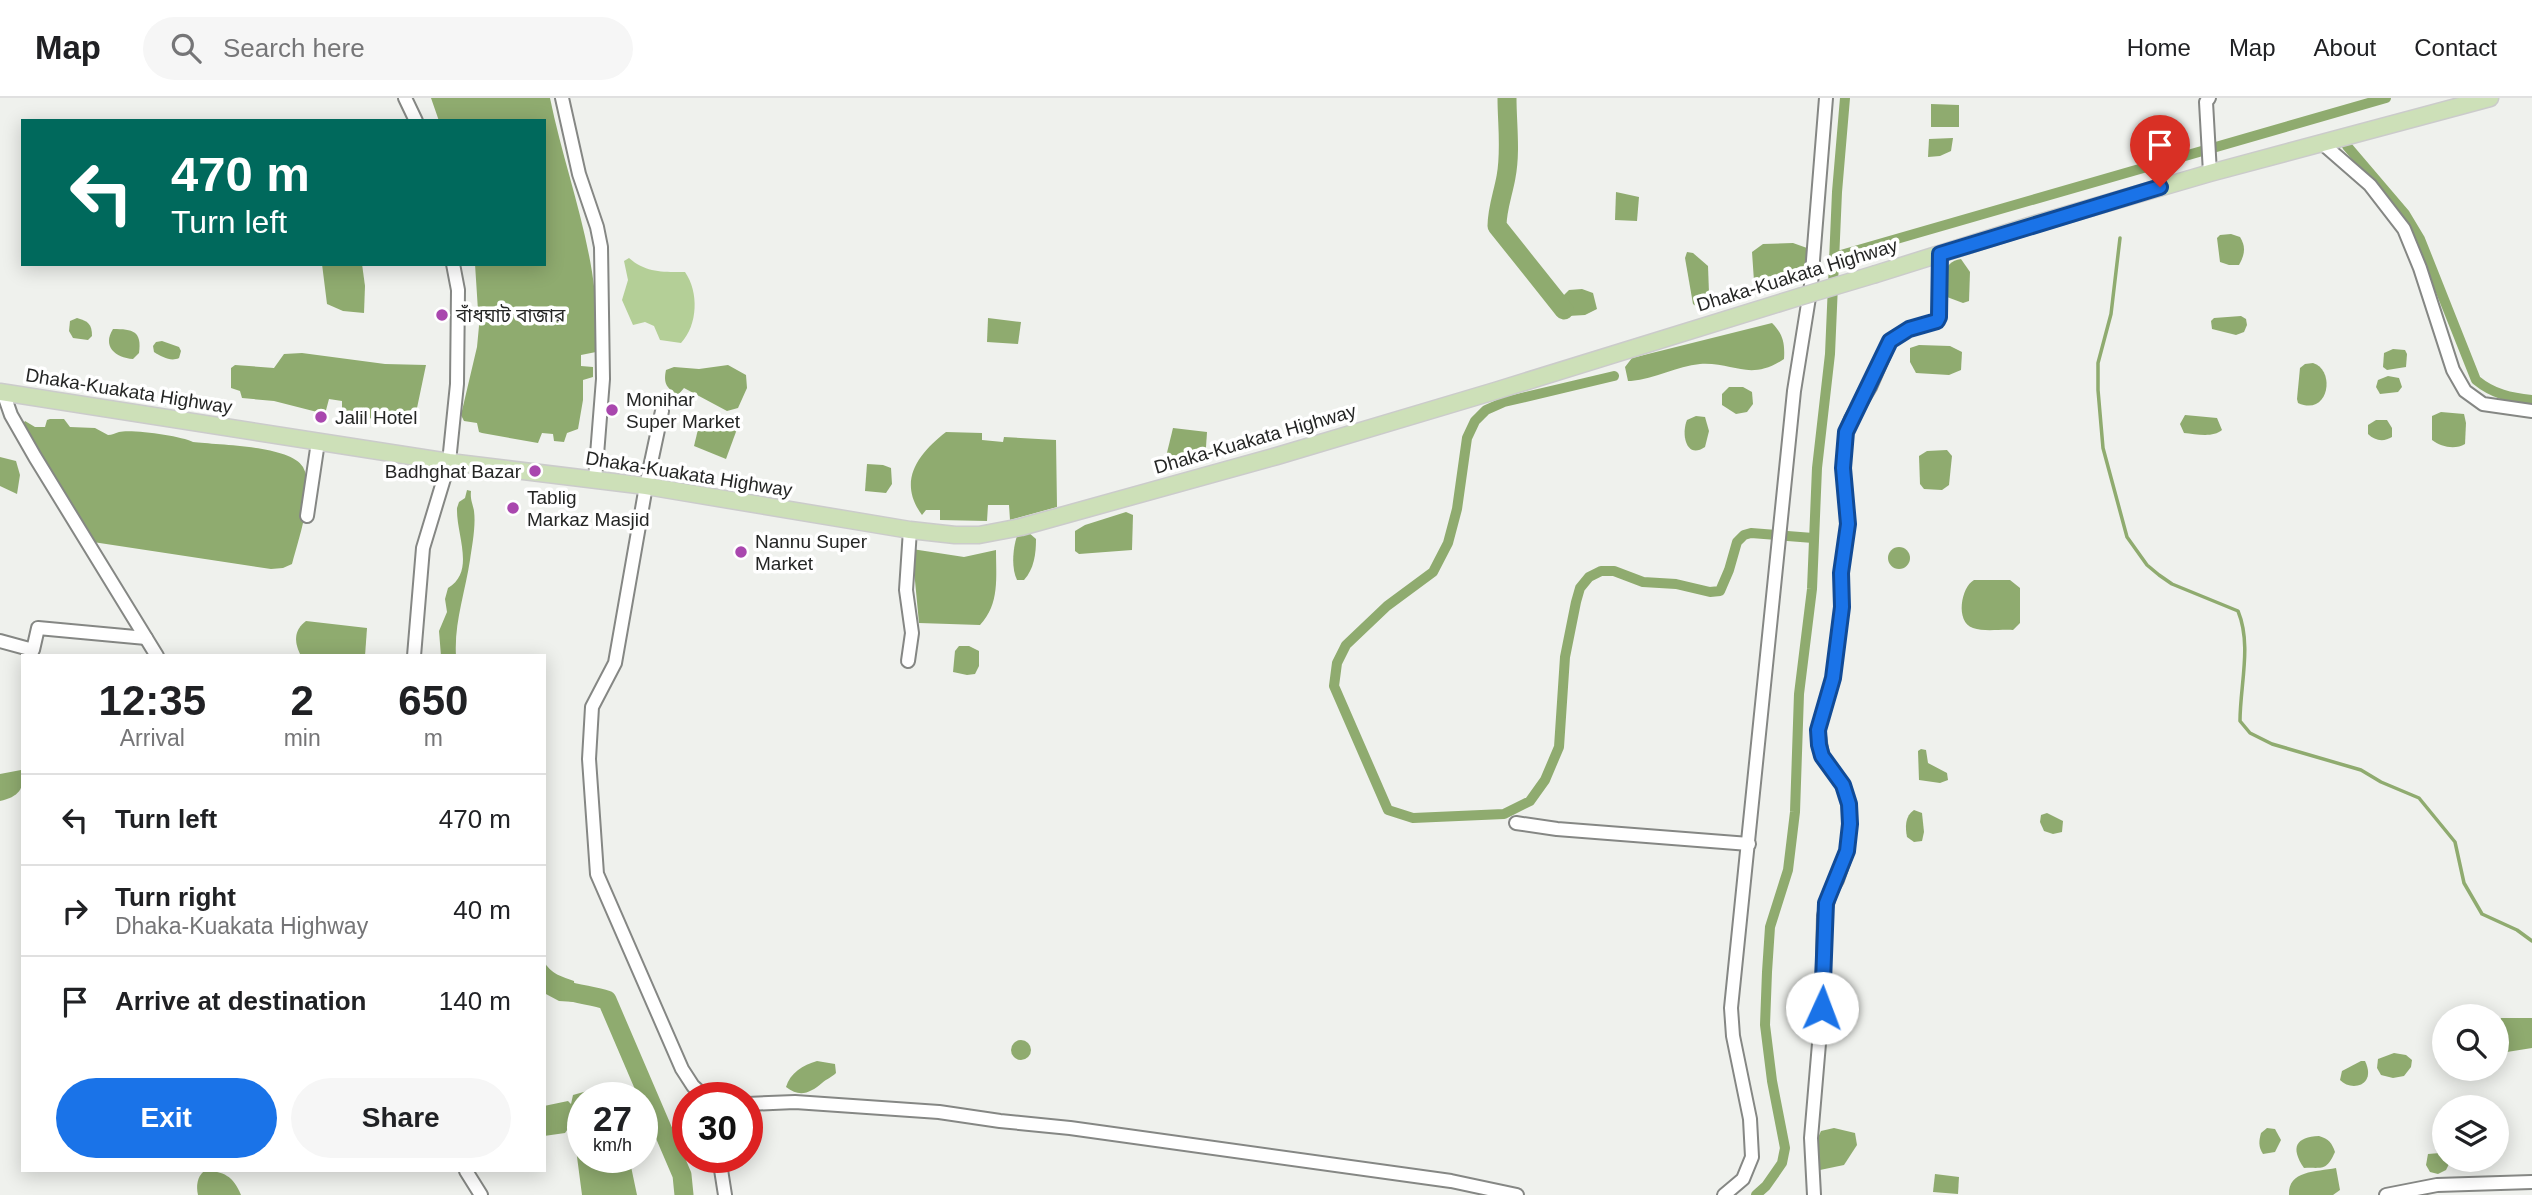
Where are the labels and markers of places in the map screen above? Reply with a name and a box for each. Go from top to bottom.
pin [2130,115,2190,187]
place label: বাঁধঘাট বাজার [455,304,566,326]
marker: বাঁধঘাট বাজার [434,307,450,323]
place label: Monihar Super Market [626,389,741,432]
marker: Monihar Super Market [604,402,620,418]
place label: Jalil Hotel [335,407,417,428]
marker: Jalil Hotel [313,409,329,425]
place label: Badhghat Bazar [385,461,522,482]
marker: Badhghat Bazar [527,463,543,479]
place label: Tablig Markaz Masjid [527,487,649,530]
marker: Tablig Markaz Masjid [505,500,521,516]
place label: Nannu Super Market [755,531,868,574]
marker: Nannu Super Market [733,544,749,560]

